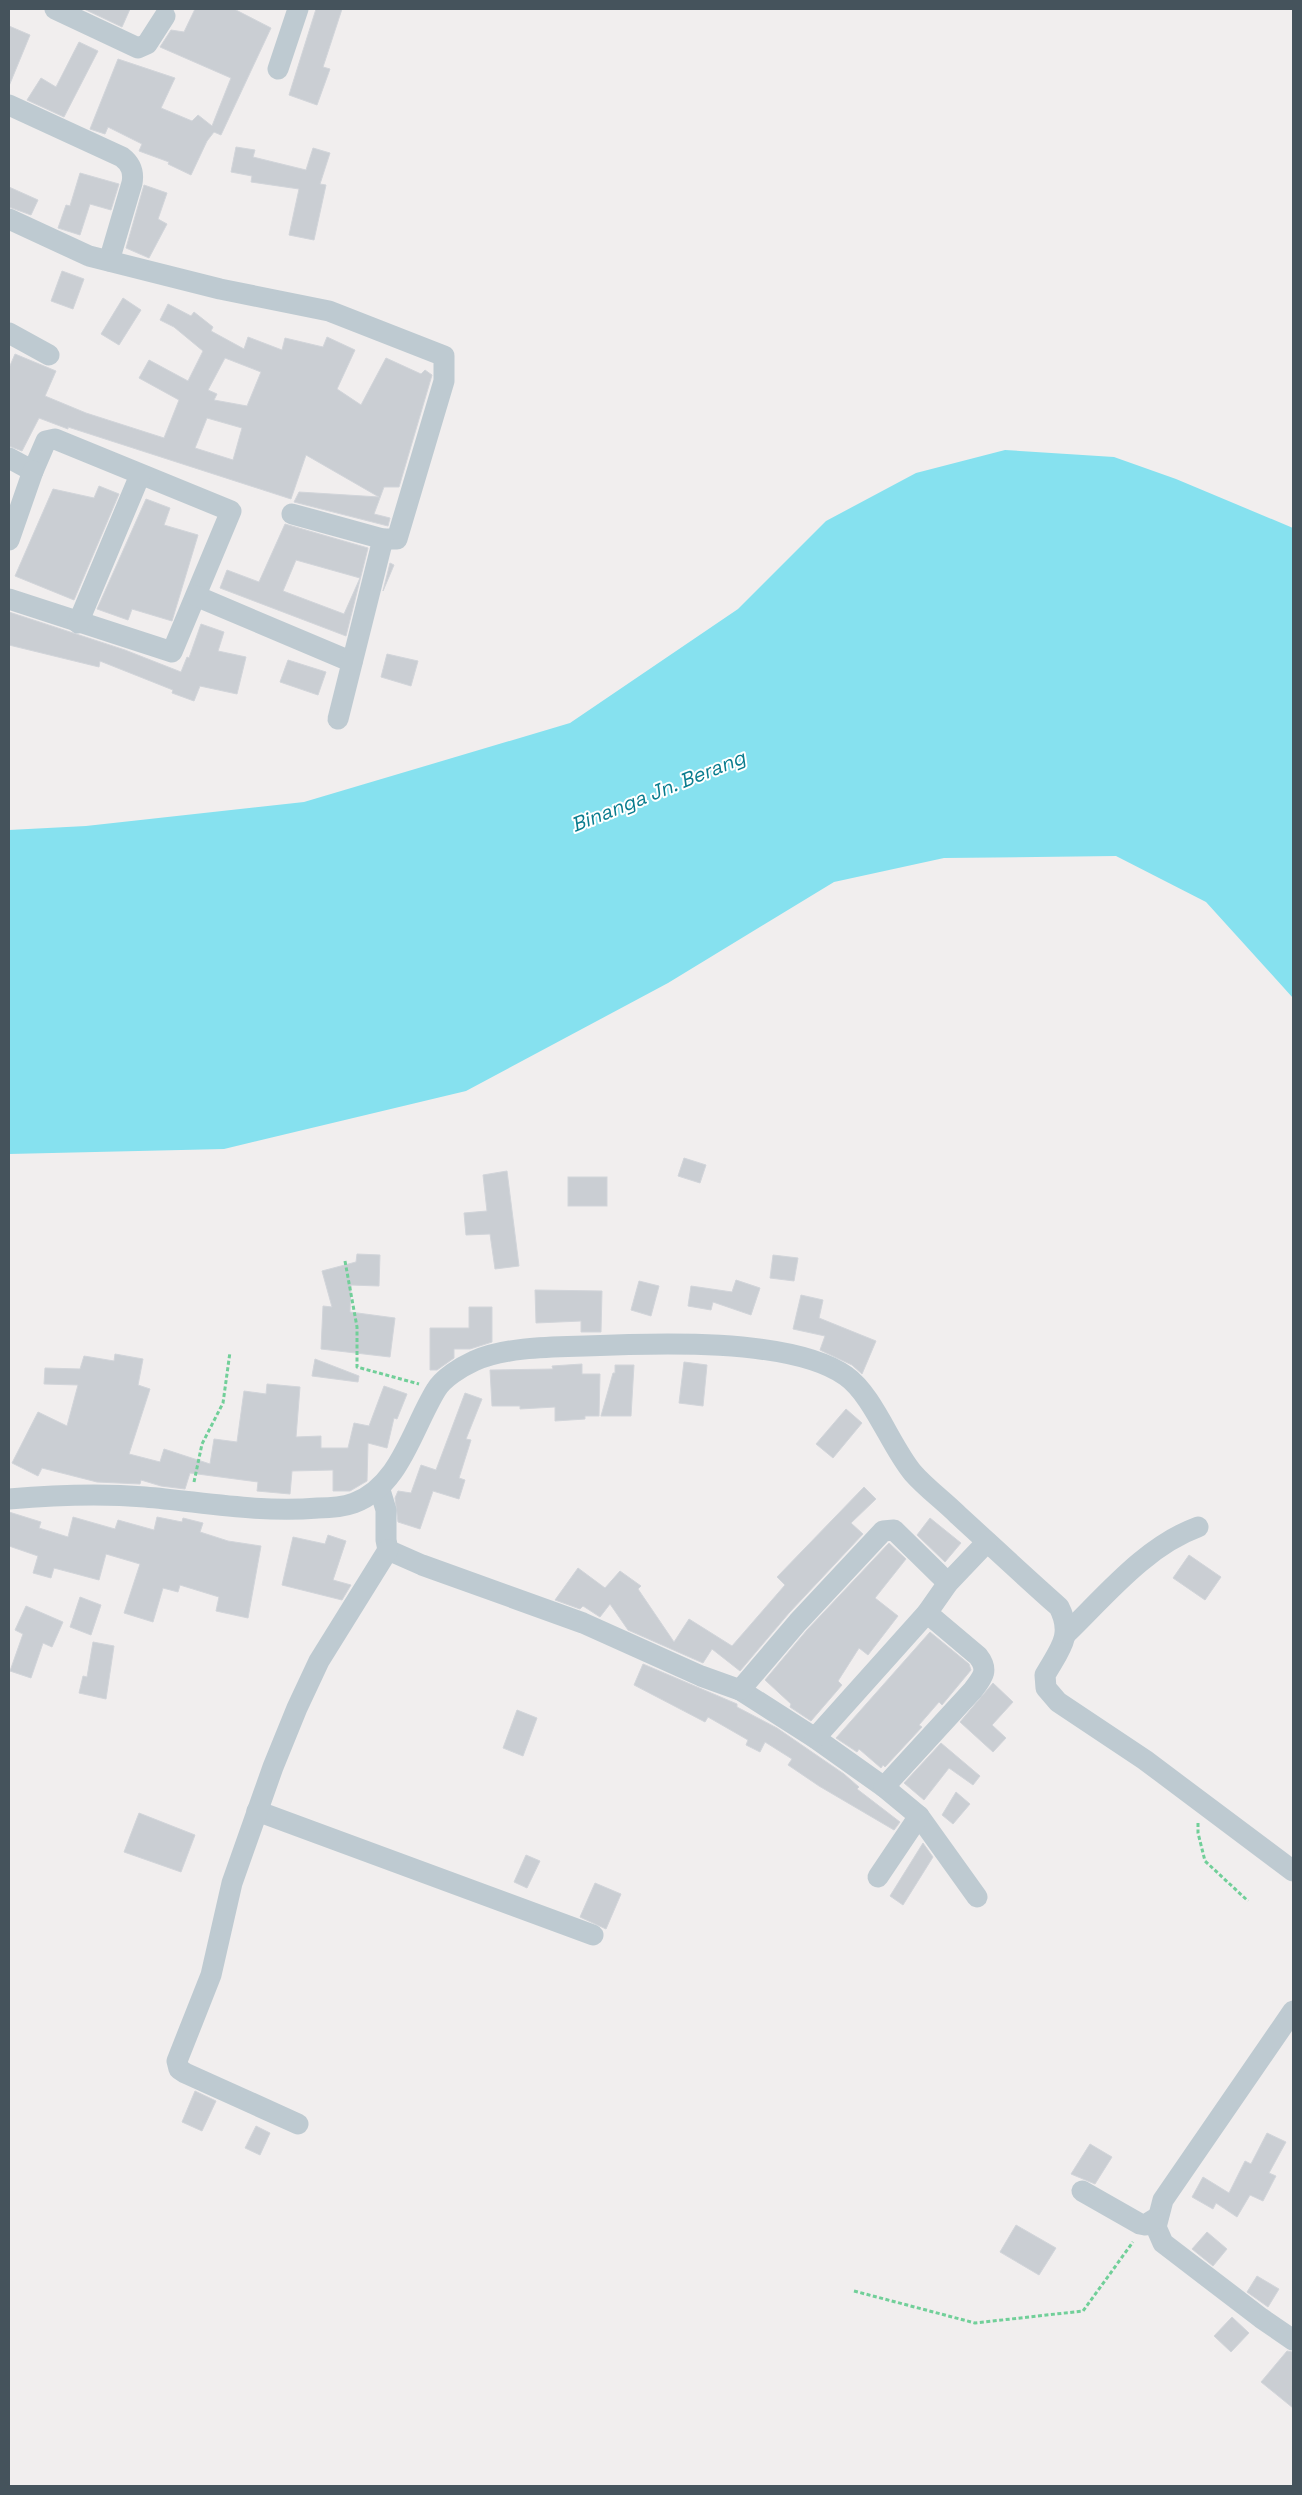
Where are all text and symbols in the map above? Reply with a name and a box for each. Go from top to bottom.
water label: Binanga Jn. Berang [567,744,750,838]

